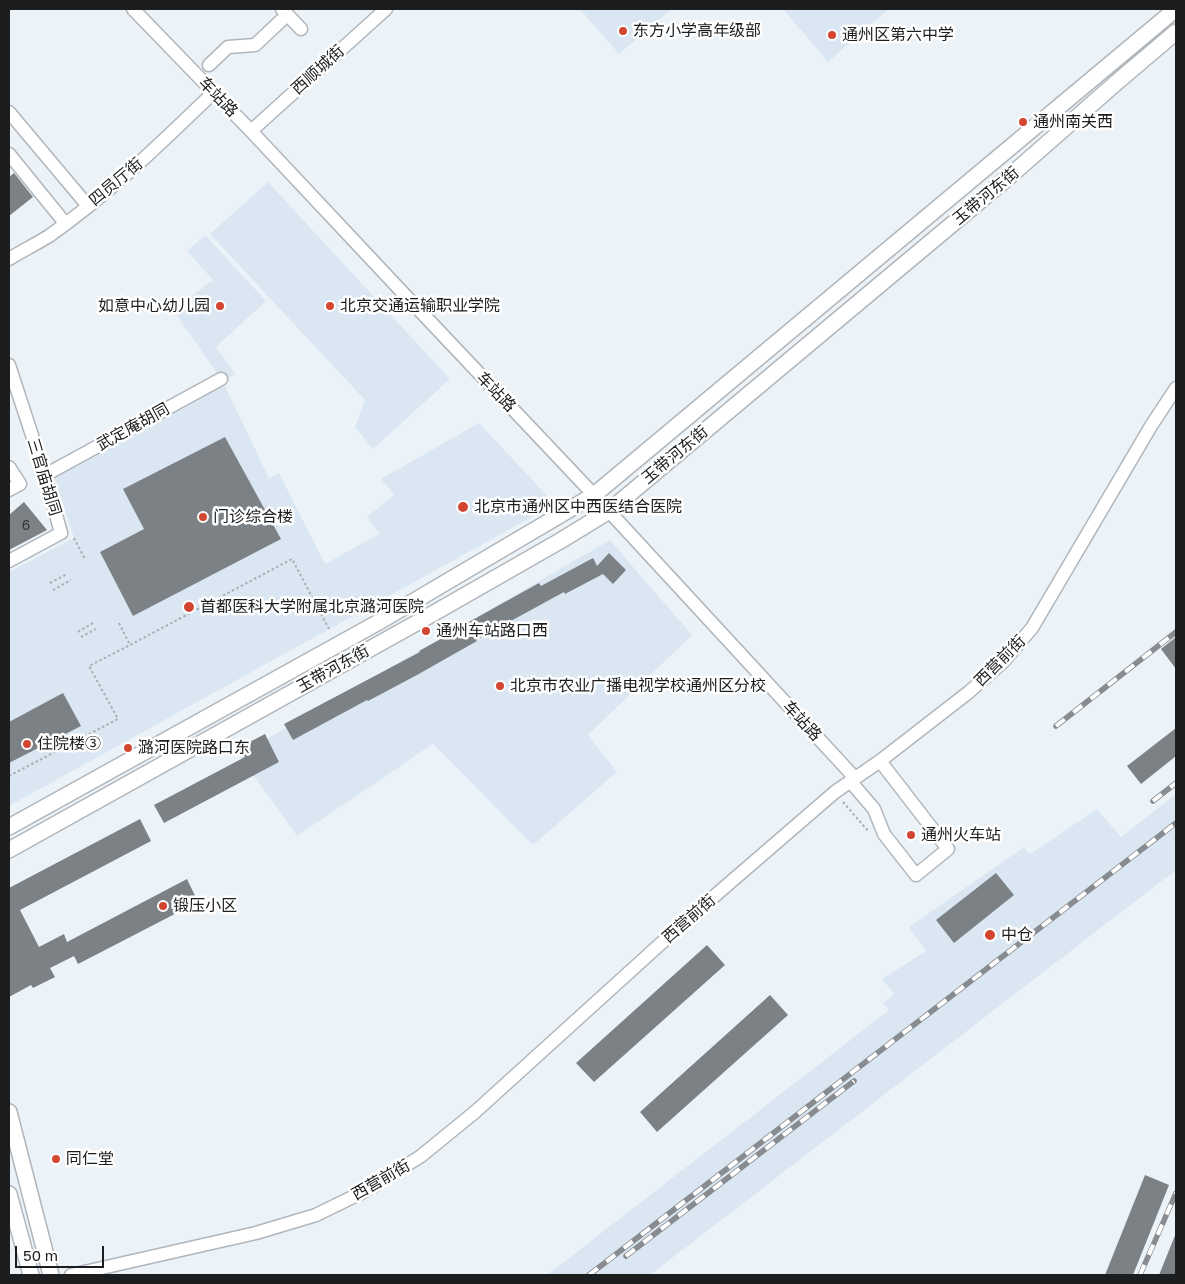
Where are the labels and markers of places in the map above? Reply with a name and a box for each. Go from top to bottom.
place label: 东方小学高年级部 [633,21,761,41]
marker: 东方小学高年级部 [617,25,629,37]
place label: 通州区第六中学 [842,25,954,45]
marker: 通州区第六中学 [826,29,838,41]
place label: 通州南关西 [1033,112,1113,132]
marker: 通州南关西 [1017,116,1029,128]
place label: 如意中心幼儿园 [98,296,210,316]
place label: 北京交通运输职业学院 [340,296,500,316]
marker: 如意中心幼儿园 [214,300,226,312]
marker: 北京交通运输职业学院 [324,300,336,312]
place label: 北京市通州区中西医结合医院 [474,497,682,517]
marker: 北京市通州区中西医结合医院 [456,500,470,514]
place label: 门诊综合楼 [213,507,293,527]
marker: 门诊综合楼 [197,511,209,523]
place label: 首都医科大学附属北京潞河医院 [200,597,424,617]
marker: 首都医科大学附属北京潞河医院 [182,600,196,614]
place label: 通州车站路口西 [436,621,548,641]
marker: 通州车站路口西 [420,625,432,637]
place label: 北京市农业广播电视学校通州区分校 [510,676,766,696]
marker: 北京市农业广播电视学校通州区分校 [494,680,506,692]
place label: 住院楼③ [37,734,101,754]
marker: 住院楼③ [21,738,33,750]
place label: 潞河医院路口东 [138,738,250,758]
marker: 潞河医院路口东 [122,742,134,754]
place label: 通州火车站 [921,825,1001,845]
marker: 通州火车站 [905,829,917,841]
place label: 锻压小区 [173,896,237,916]
marker: 锻压小区 [157,900,169,912]
place label: 中仓 [1001,925,1033,945]
marker: 中仓 [983,928,997,942]
place label: 同仁堂 [66,1149,114,1169]
marker: 同仁堂 [50,1153,62,1165]

